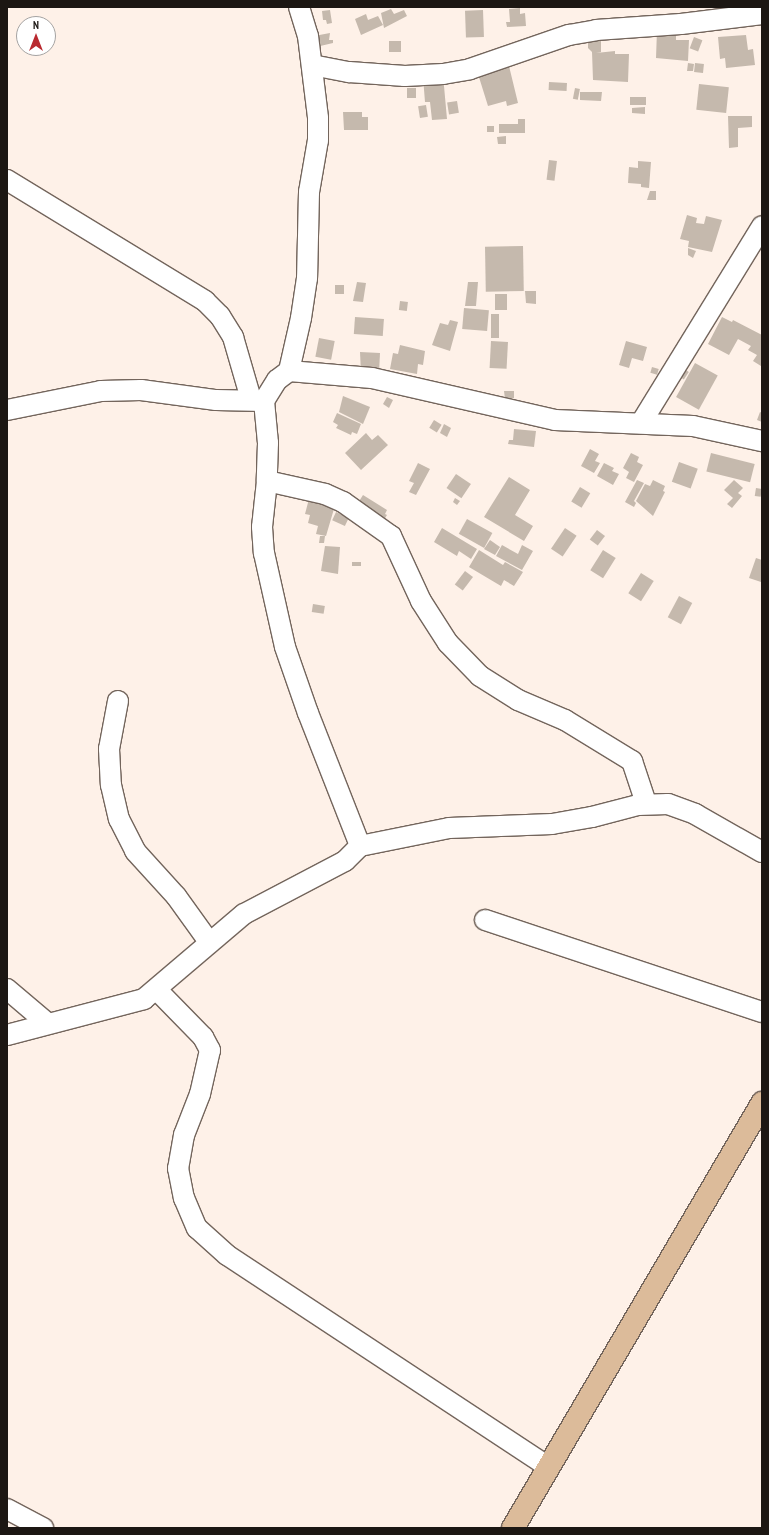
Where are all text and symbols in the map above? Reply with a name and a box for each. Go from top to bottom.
north arrow [16,16,56,56]
text: N [33,18,39,32]

